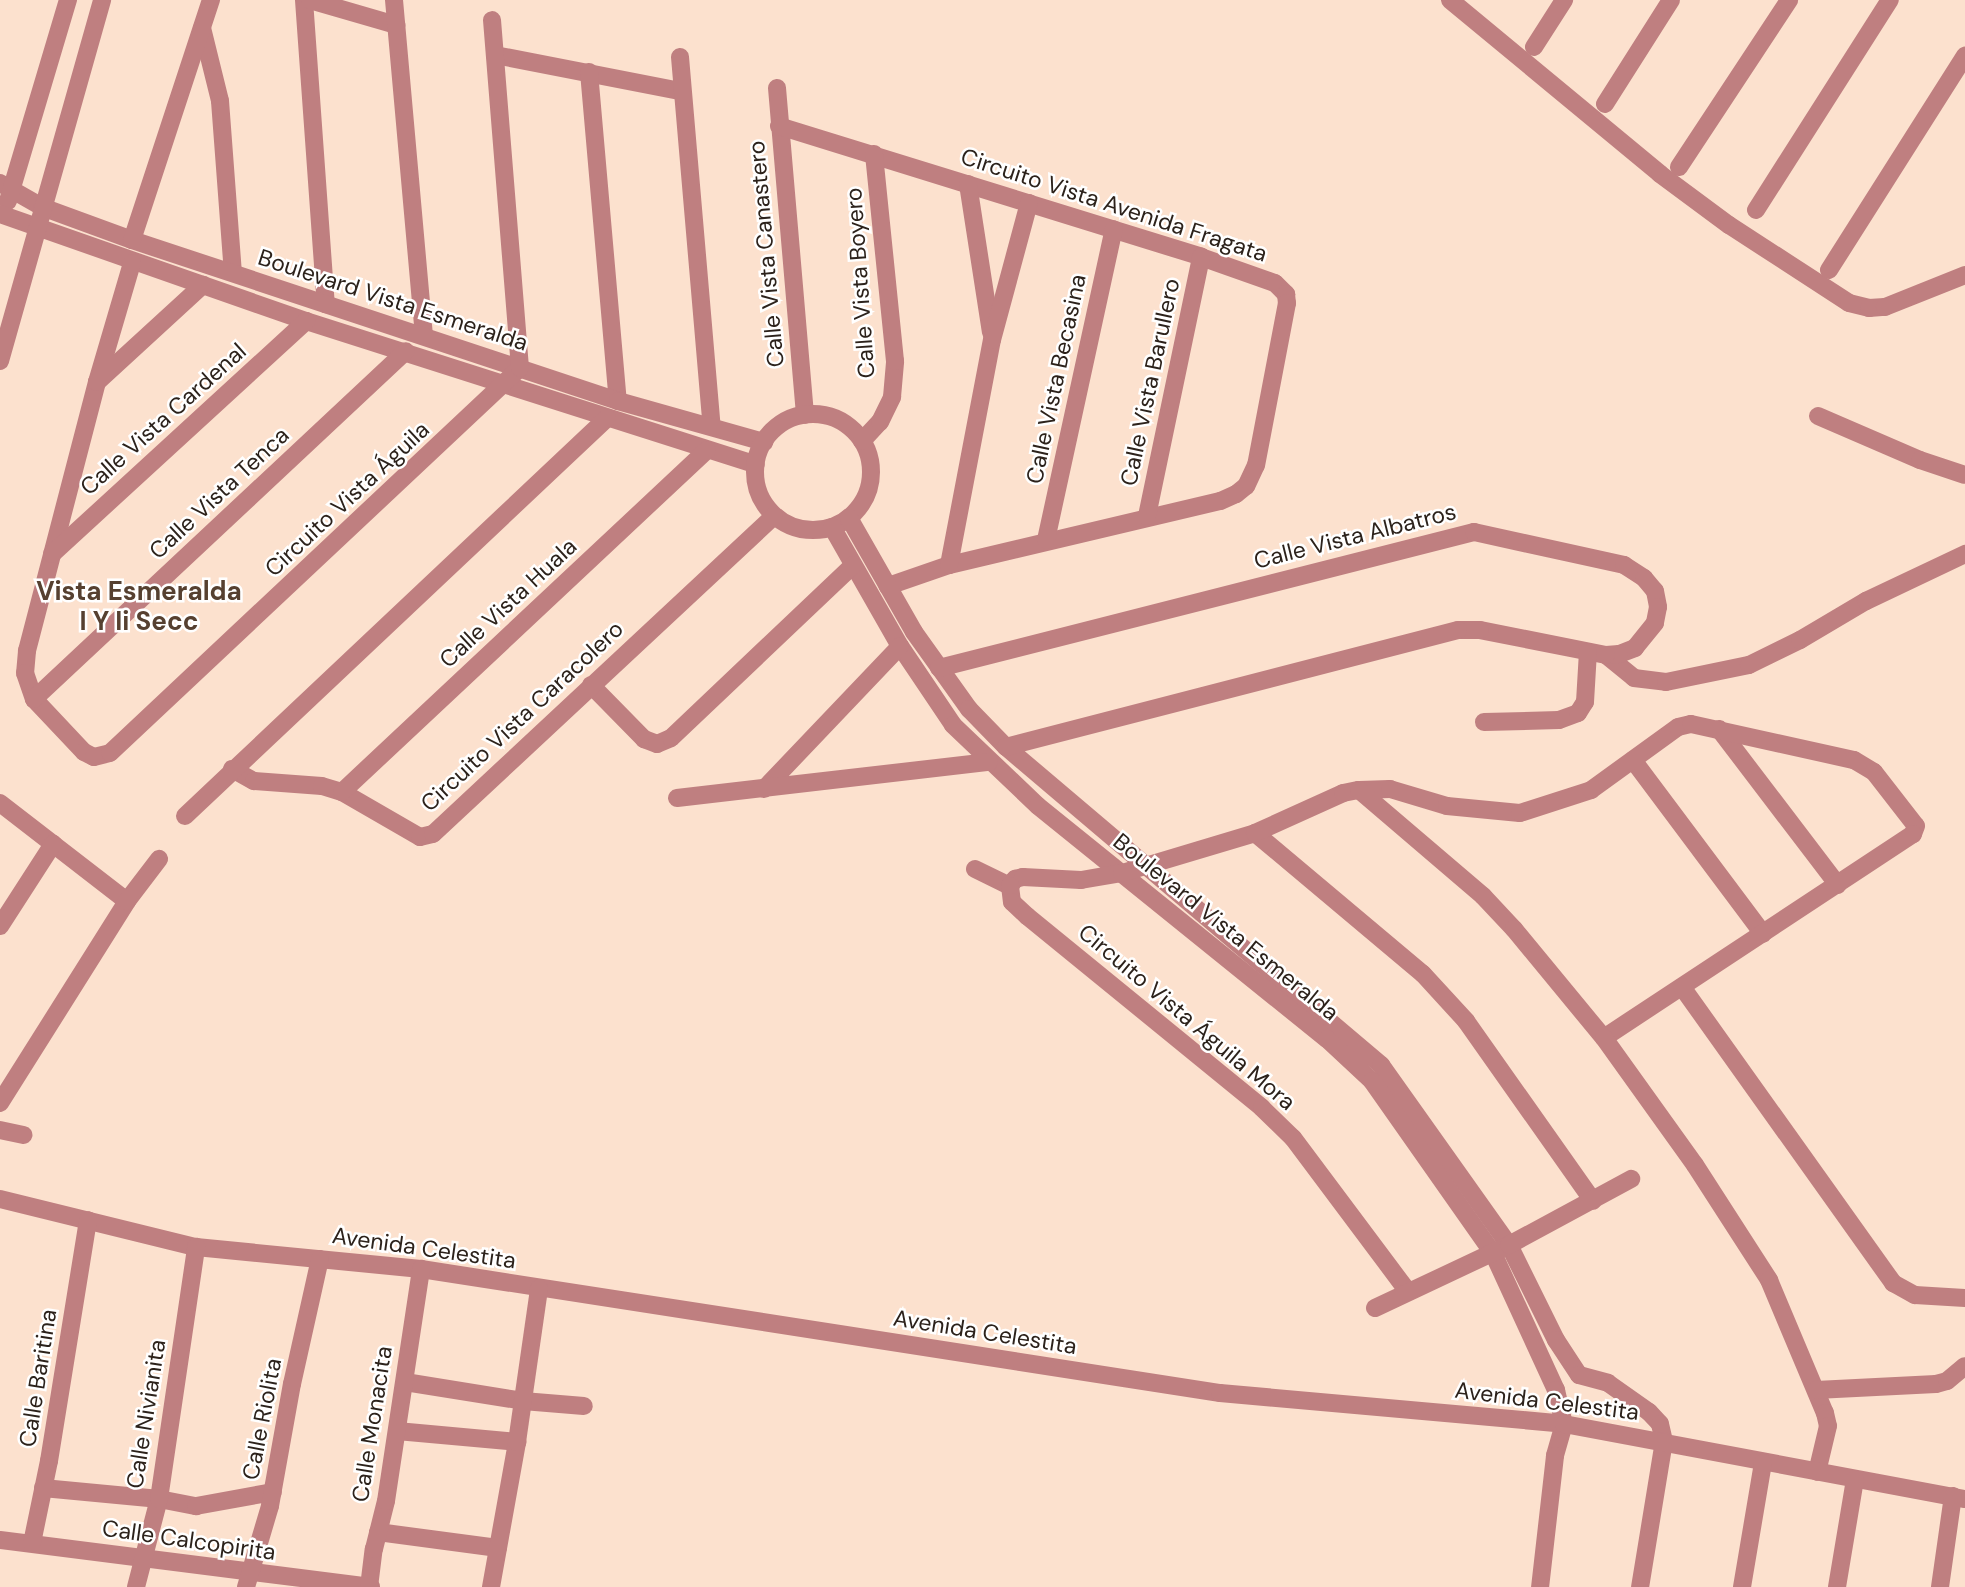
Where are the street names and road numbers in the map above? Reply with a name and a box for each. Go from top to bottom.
street label: Calle Vista Canastero [742,140,790,368]
street label: Circuito Vista Avenida Fragata [957,142,1271,268]
street label: Calle Vista Boyero [840,187,880,379]
street label: Boulevard Vista Esmeralda [255,243,531,357]
street label: Calle Vista Becasina [1020,272,1092,486]
street label: Calle Vista Barullero [1115,276,1185,488]
street label: Calle Vista Cardenal [74,337,252,501]
street label: Circuito Vista Águila [259,416,435,582]
street label: Calle Vista Tenca [143,421,295,565]
street label: Calle Vista Albatros [1251,498,1459,574]
street label: Calle Vista Huala [434,533,582,673]
street label: Circuito Vista Caracolero [415,615,629,817]
street label: Boulevard Vista Esmeralda [1108,828,1344,1026]
street label: Circuito Vista Águila Mora [1073,918,1301,1116]
street label: Avenida Celestita [330,1221,518,1275]
street label: Avenida Celestita [891,1304,1079,1360]
street label: Calle Baritina [13,1307,63,1449]
street label: Calle Nivianita [121,1338,171,1490]
street label: Calle Monacita [346,1344,398,1504]
street label: Calle Riolita [237,1356,287,1482]
street label: Avenida Celestita [1453,1376,1641,1426]
street label: Calle Calcopirita [101,1514,277,1566]

